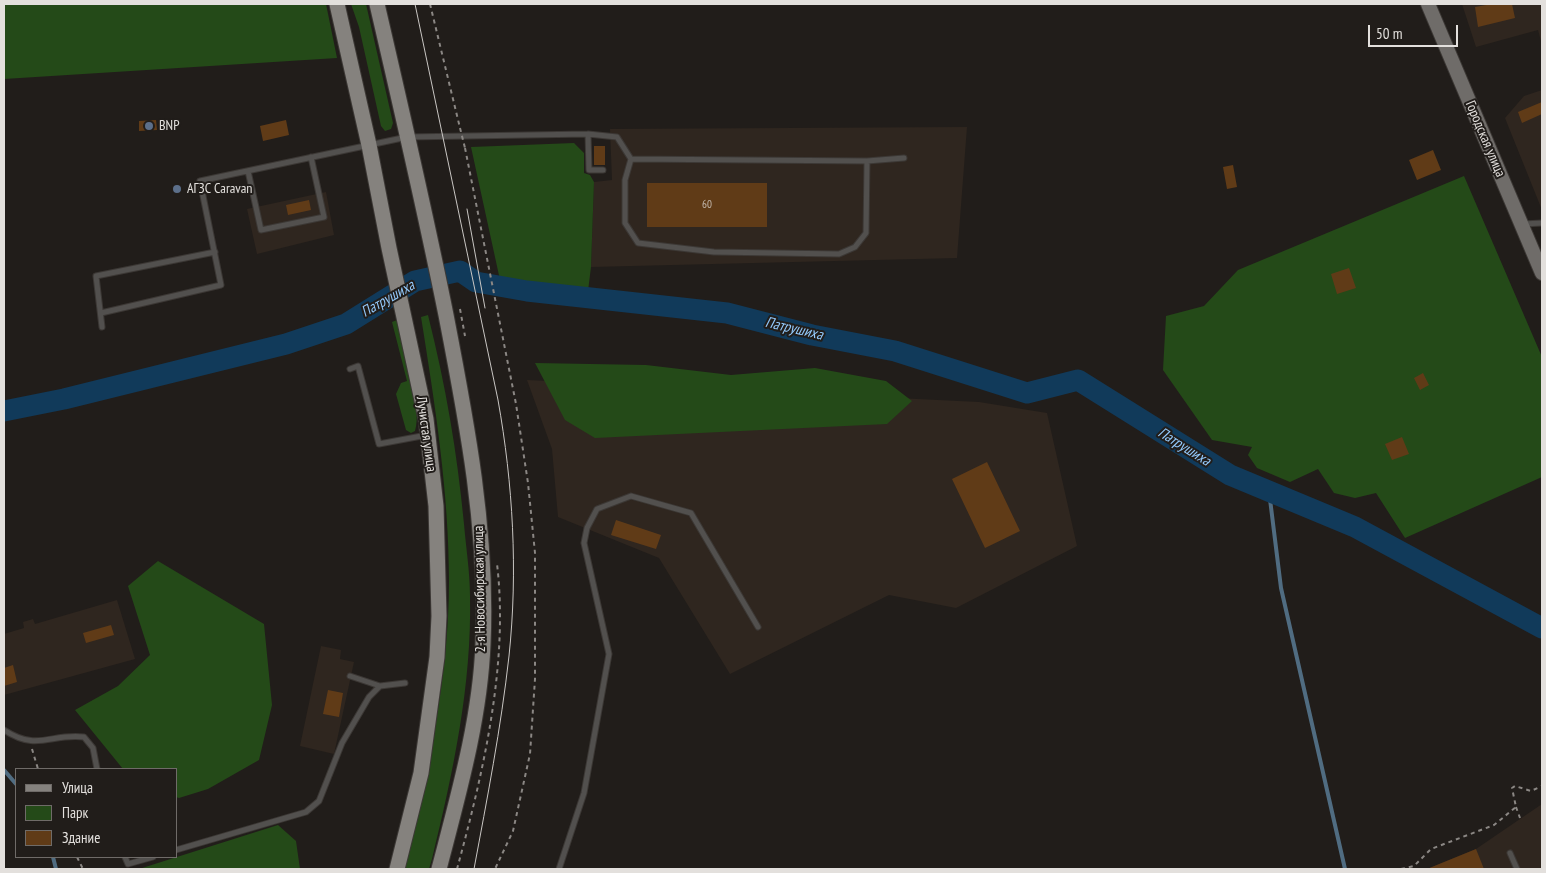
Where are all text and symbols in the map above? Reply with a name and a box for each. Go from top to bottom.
scale bar [1371,15,1461,47]
text: 50 m [1376,24,1402,43]
street label: Городская улица [1461,98,1509,180]
place label: BNP [159,118,179,134]
marker: BNP [143,120,155,132]
place label: АГЗС Caravan [187,181,253,197]
marker: АГЗС Caravan [171,183,183,195]
house number: 60 [702,198,712,212]
water label: Патрушиха [358,277,418,321]
water label: Патрушиха [764,314,824,344]
street label: Лучистая улица [412,395,440,473]
water label: Патрушиха [1154,424,1214,470]
street label: 2-я Новосибирская улица [470,526,490,652]
legend [15,768,178,858]
text: Улица [62,778,93,797]
text: Парк [62,803,88,822]
text: Здание [62,828,100,847]

